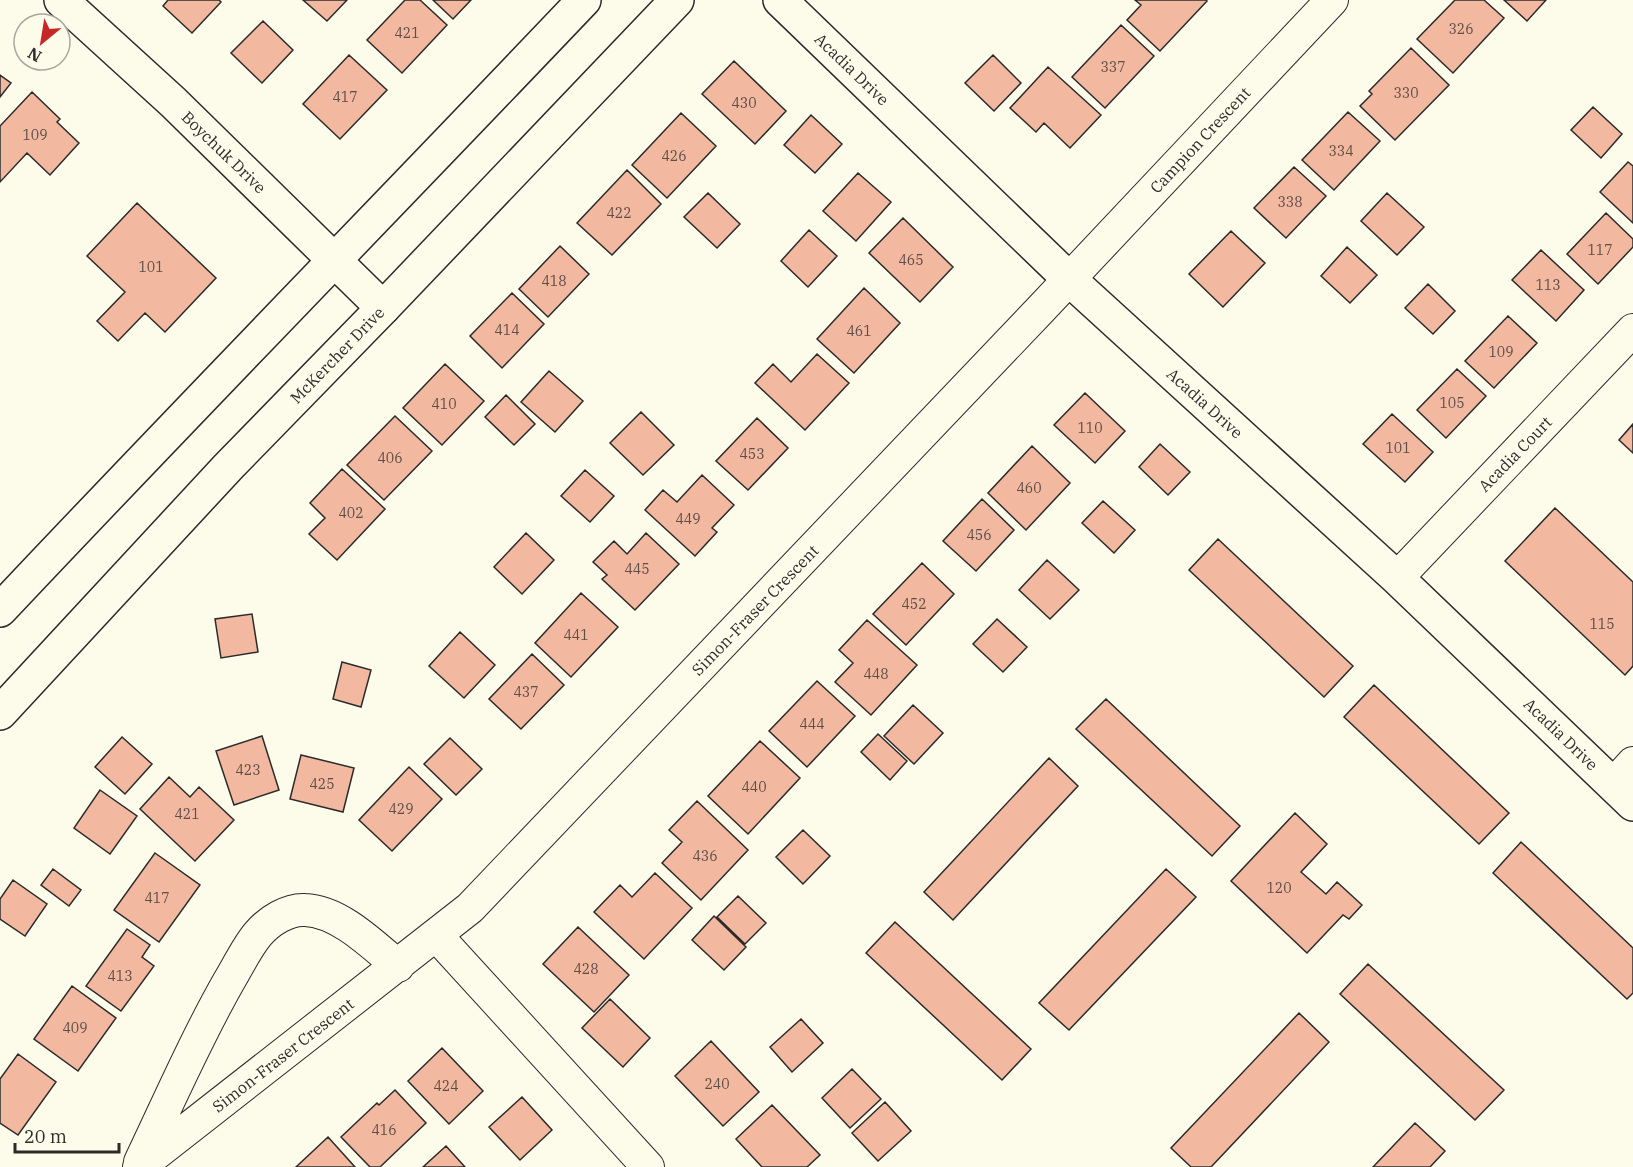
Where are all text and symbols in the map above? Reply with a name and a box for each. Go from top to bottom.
north arrow [12,12,72,72]
house number: 326 [1448,20,1474,38]
house number: 421 [394,24,420,42]
street label: Acadia Drive [811,29,893,109]
text: N [24,43,45,67]
house number: 337 [1100,58,1126,76]
street label: Campion Crescent [1146,82,1255,197]
house number: 330 [1393,84,1419,102]
house number: 417 [332,88,358,106]
house number: 430 [731,94,757,112]
street label: Boychuk Drive [178,107,270,197]
house number: 109 [22,126,48,144]
house number: 334 [1328,142,1354,160]
house number: 426 [661,147,687,165]
house number: 338 [1277,193,1303,211]
house number: 422 [606,204,632,222]
house number: 117 [1587,241,1613,259]
house number: 465 [898,251,924,269]
house number: 101 [138,258,164,276]
house number: 418 [541,272,567,290]
house number: 113 [1535,276,1561,294]
street label: McKercher Drive [286,302,388,408]
house number: 414 [494,321,520,339]
house number: 461 [846,322,872,340]
house number: 109 [1488,343,1514,361]
street label: Acadia Drive [1163,364,1247,442]
house number: 105 [1439,394,1465,412]
house number: 410 [431,395,457,413]
street label: Acadia Court [1474,412,1556,496]
house number: 110 [1077,419,1103,437]
house number: 101 [1385,439,1411,457]
house number: 453 [739,445,765,463]
house number: 406 [377,449,403,467]
house number: 460 [1016,479,1042,497]
house number: 402 [338,504,364,522]
house number: 449 [675,510,701,528]
house number: 456 [966,526,992,544]
street label: Simon-Fraser Crescent [687,540,823,680]
house number: 445 [624,560,650,578]
house number: 452 [901,595,927,613]
house number: 115 [1589,615,1615,633]
house number: 441 [563,626,589,644]
house number: 448 [863,665,889,683]
house number: 437 [513,683,539,701]
street label: Acadia Drive [1520,694,1602,774]
house number: 444 [799,715,825,733]
house number: 423 [235,761,261,779]
house number: 425 [309,775,335,793]
house number: 440 [741,778,767,796]
house number: 429 [388,800,414,818]
house number: 421 [174,805,200,823]
house number: 436 [692,847,718,865]
house number: 120 [1266,879,1292,897]
house number: 417 [144,889,170,907]
house number: 428 [573,960,599,978]
house number: 413 [107,967,133,985]
street label: Simon-Fraser Crescent [208,993,358,1116]
house number: 409 [62,1019,88,1037]
house number: 240 [704,1075,730,1093]
house number: 424 [433,1077,459,1095]
scale bar [15,1116,118,1154]
house number: 416 [371,1121,397,1139]
text: 20 m [24,1125,67,1148]

